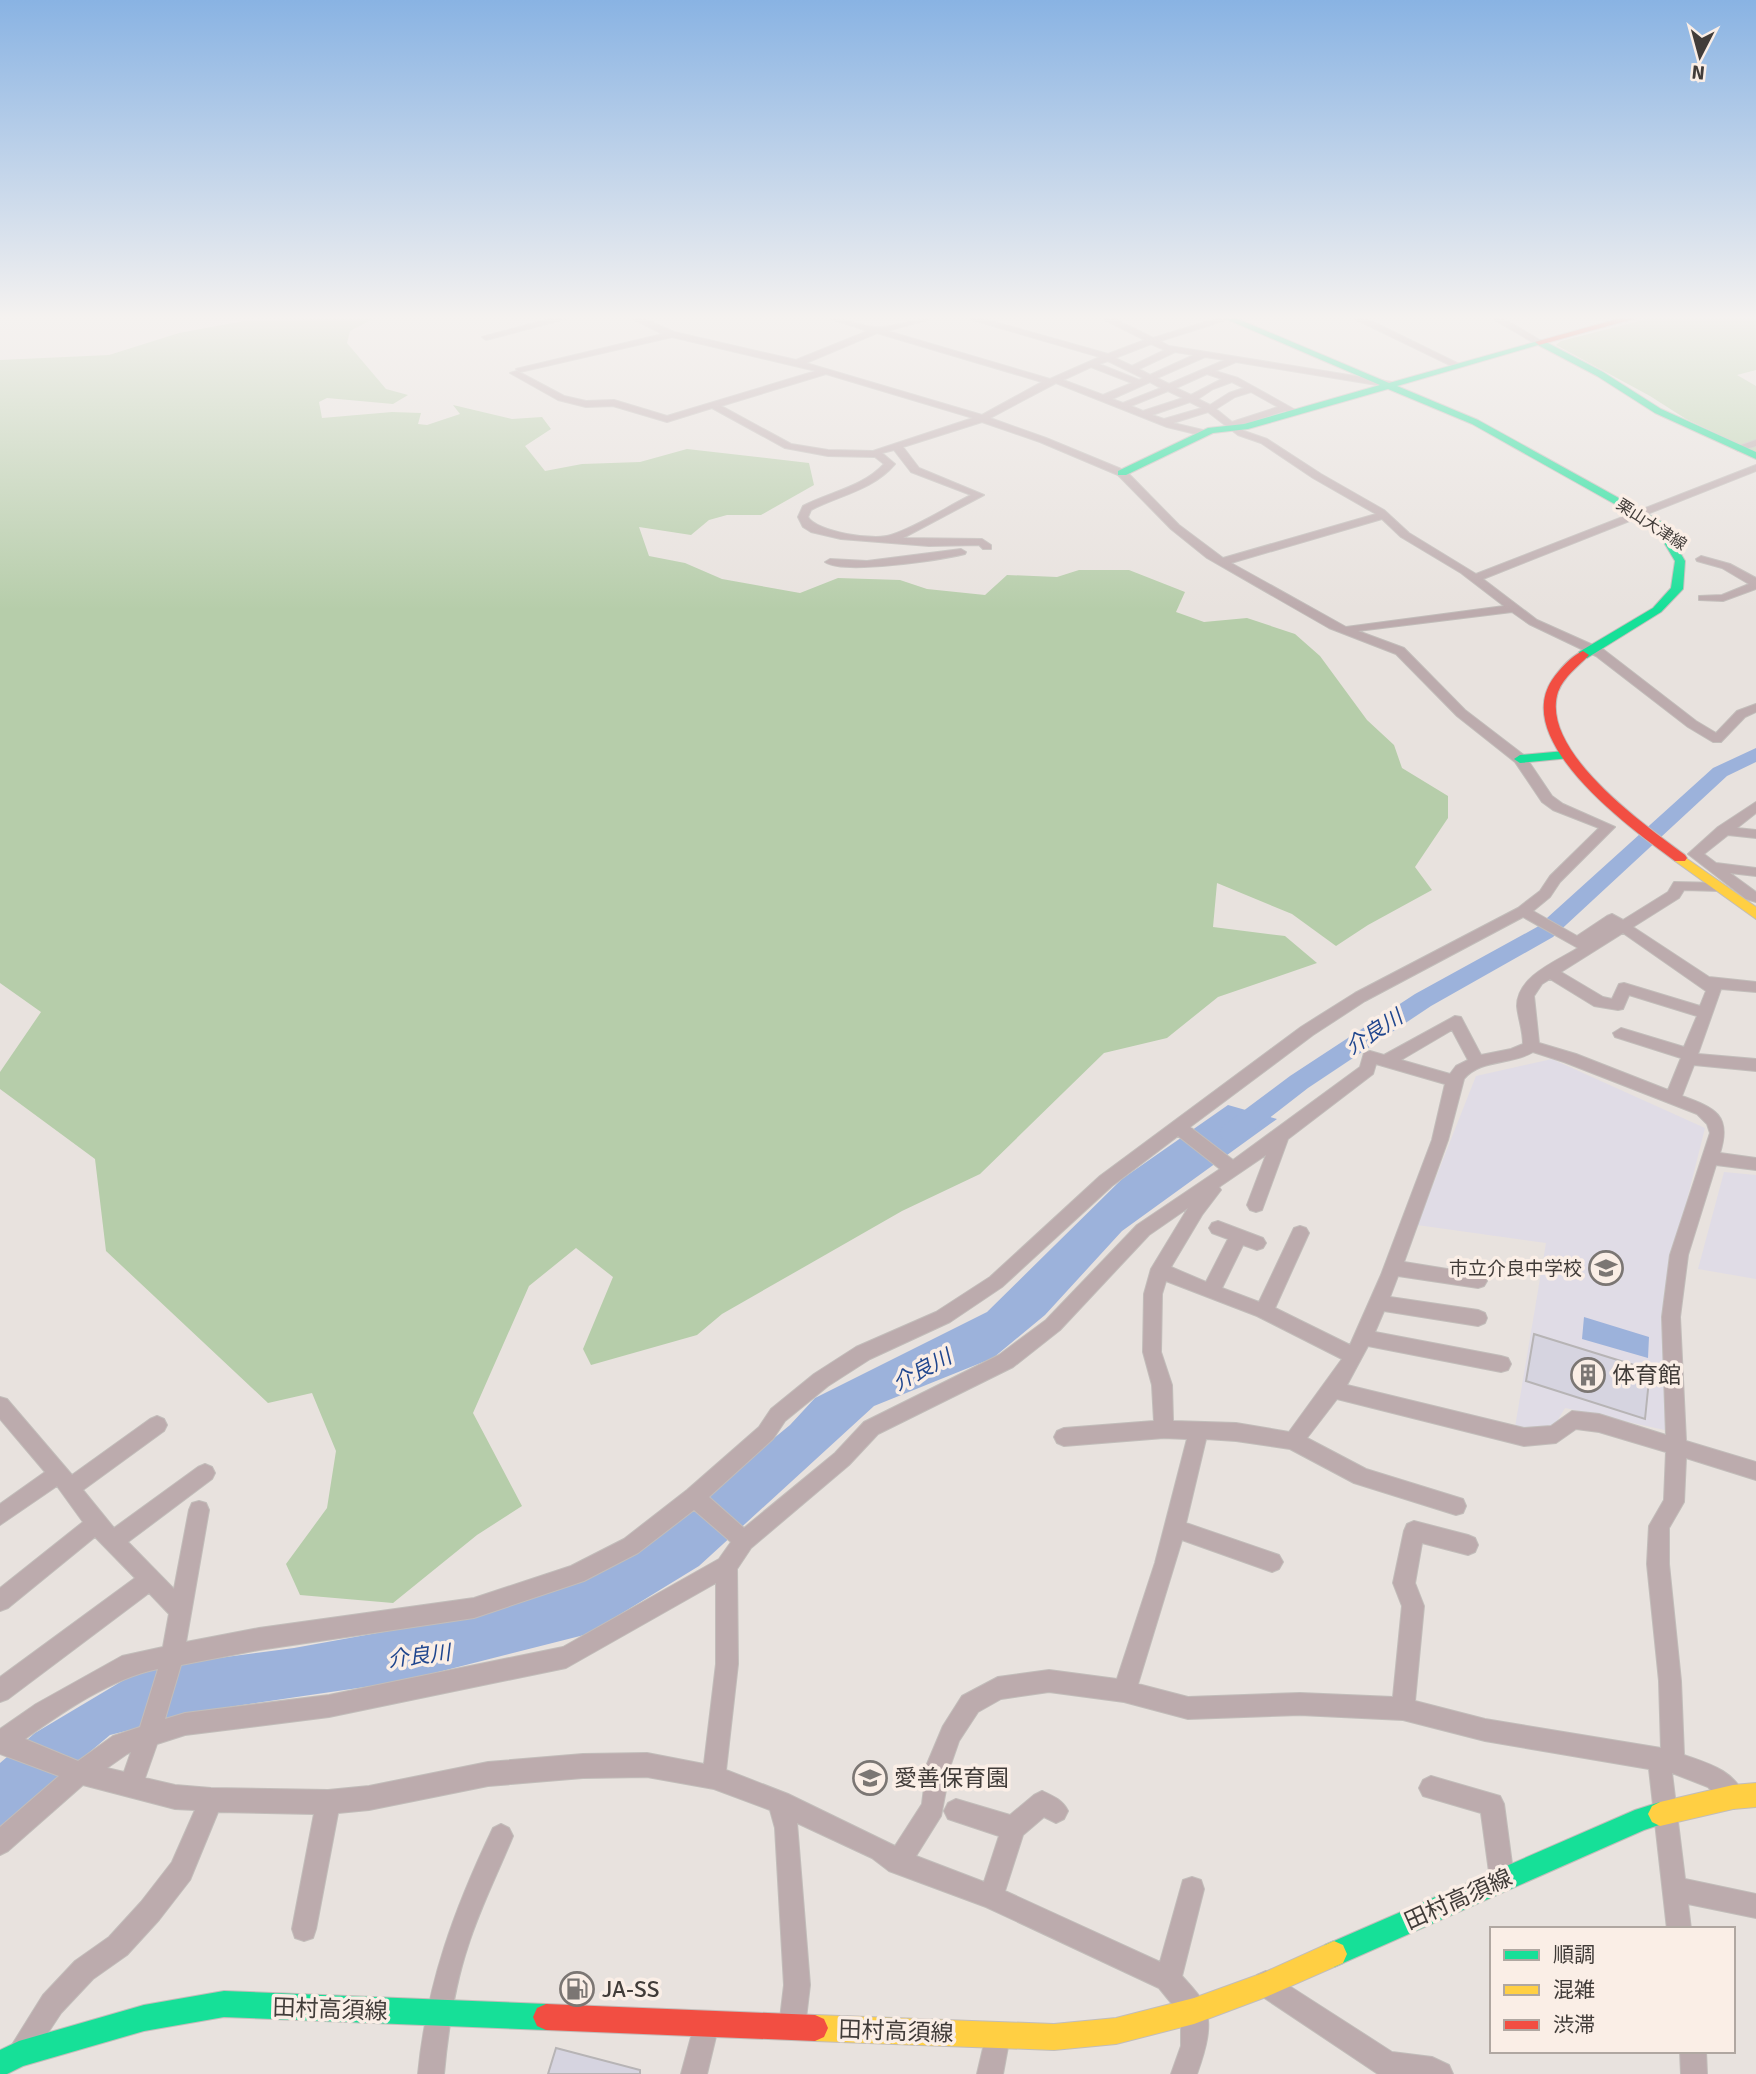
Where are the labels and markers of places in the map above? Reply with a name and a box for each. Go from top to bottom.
school or university icon: 市立介良中学校 [1587,1249,1625,1287]
place label: 市立介良中学校 [1449,1257,1582,1281]
building icon: 体育館 [1569,1356,1607,1394]
place label: 体育館 [1612,1361,1681,1390]
school or university icon: 愛善保育園 [851,1759,889,1797]
place label: 愛善保育園 [894,1764,1009,1793]
fuel station icon: JA-SS [558,1970,596,2008]
place label: JA-SS [602,1975,660,2004]

